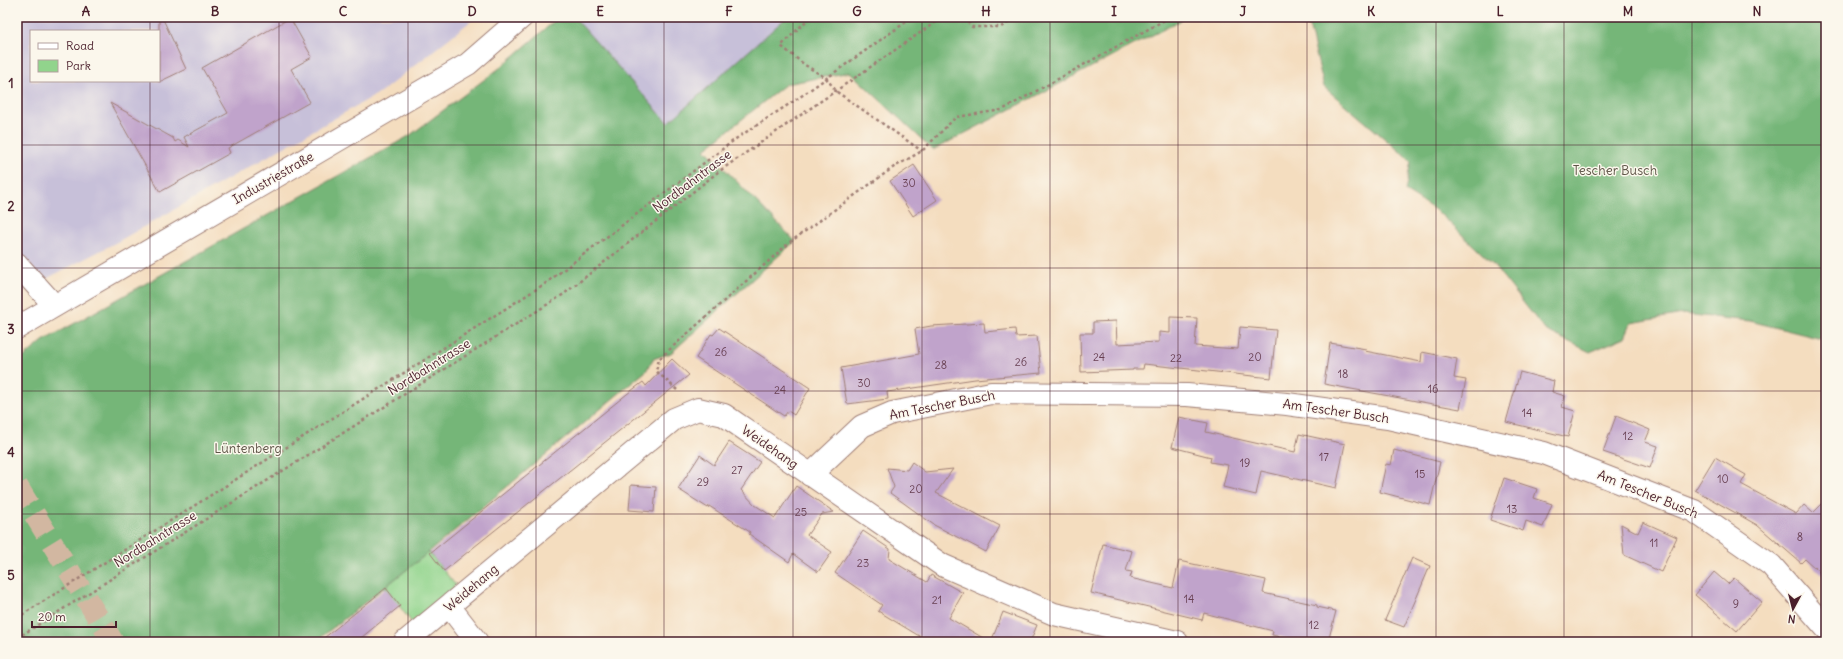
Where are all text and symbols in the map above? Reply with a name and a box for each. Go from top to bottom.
text: A [82,3,91,20]
text: B [211,3,220,20]
text: C [339,3,348,20]
text: D [467,3,477,20]
text: E [596,3,604,20]
text: F [725,3,733,20]
text: G [852,3,862,20]
text: H [981,3,991,20]
text: I [1111,3,1117,20]
text: J [1240,3,1247,20]
text: K [1367,3,1376,20]
text: L [1496,3,1504,20]
text: M [1623,3,1633,20]
text: N [1753,3,1761,20]
legend [30,30,160,82]
text: Road [66,38,94,53]
text: Park [66,58,91,73]
text: 1 [8,75,14,92]
street label: Nordbahntrasse [649,146,735,216]
street label: Industriestraße [229,148,317,208]
park label: Tescher Busch [1573,162,1658,179]
house number: 30 [902,176,916,190]
text: 2 [7,198,15,215]
text: 3 [7,321,15,338]
street label: Nordbahntrasse [385,335,473,399]
house number: 26 [715,345,727,359]
house number: 24 [1093,350,1105,364]
house number: 20 [1248,350,1262,364]
house number: 22 [1170,351,1182,365]
house number: 26 [1015,355,1027,369]
house number: 28 [935,358,947,372]
house number: 18 [1338,367,1348,381]
house number: 30 [857,376,871,390]
house number: 16 [1428,382,1438,396]
house number: 24 [774,383,786,397]
street label: Am Tescher Busch [888,386,997,424]
street label: Am Tescher Busch [1282,395,1391,427]
house number: 14 [1522,406,1532,420]
street label: Weidehang [738,421,802,473]
house number: 12 [1623,429,1633,443]
park label: Lüntenberg [214,440,282,457]
text: 4 [7,444,15,461]
house number: 17 [1319,450,1329,464]
house number: 19 [1240,456,1250,470]
house number: 27 [731,463,743,477]
street label: Am Tescher Busch [1595,466,1701,522]
house number: 15 [1415,467,1425,481]
house number: 10 [1717,472,1729,486]
house number: 29 [697,475,709,489]
house number: 20 [909,482,923,496]
house number: 13 [1507,502,1517,516]
house number: 25 [795,505,807,519]
street label: Nordbahntrasse [111,507,199,571]
house number: 8 [1797,530,1803,544]
house number: 11 [1650,536,1658,550]
house number: 23 [857,556,869,570]
street label: Weidehang [440,560,502,616]
text: 5 [7,567,15,584]
north arrow [1773,589,1813,629]
house number: 14 [1184,592,1194,606]
house number: 21 [932,593,942,607]
house number: 9 [1733,597,1739,611]
scale bar [32,603,116,629]
text: 20 m [38,609,66,624]
text: N [1787,612,1796,626]
house number: 12 [1309,618,1319,632]

